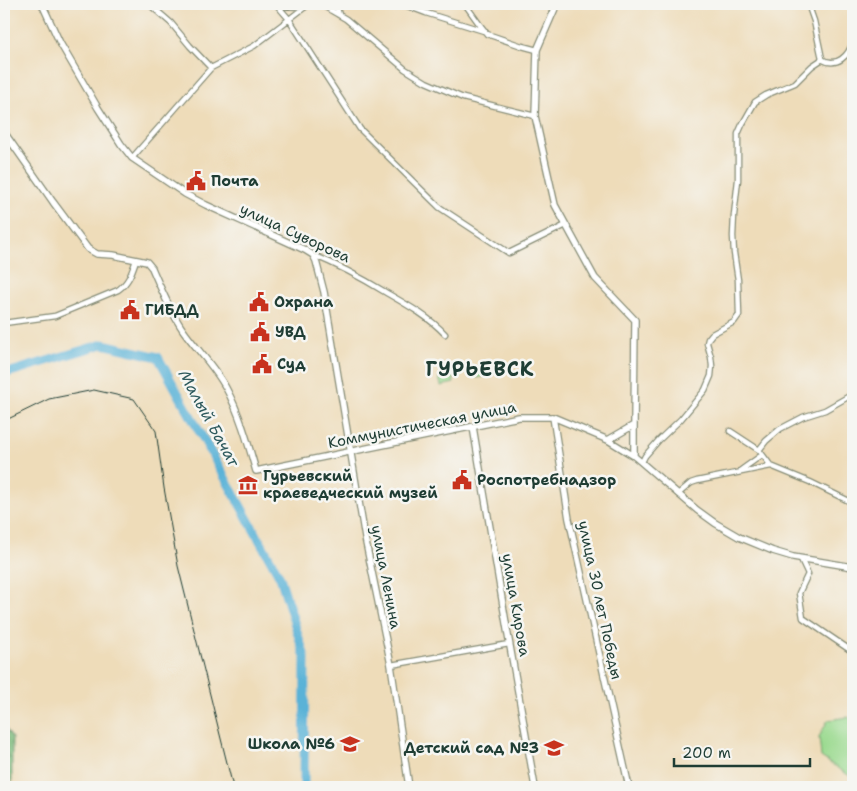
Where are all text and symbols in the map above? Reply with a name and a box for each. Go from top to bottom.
public building icon: Почта [185,170,207,192]
place label: Почта [211,171,259,191]
street label: улица Суворова [237,199,354,268]
public building icon: Охрана [248,291,270,313]
place label: Охрана [274,292,334,312]
public building icon: ГИБДД [119,299,141,321]
place label: ГИБДД [145,300,200,320]
public building icon: УВД [249,321,271,343]
place label: УВД [275,322,307,342]
public building icon: Суд [251,353,273,375]
place label: Суд [277,354,306,374]
district label: ГУРЬЕВСК [426,356,534,382]
water label: Малый Бачат [174,366,245,471]
street label: Коммунистическая улица [326,397,519,453]
place label: Гурьевский краеведческий музей [263,466,438,503]
public building icon: Роспотребнадзор [451,469,473,491]
place label: Роспотребнадзор [477,470,616,490]
museum icon: Гурьевский краеведческий музей [237,474,259,496]
street label: улица 30 лет Победы [573,519,627,681]
street label: улица Ленина [366,523,406,631]
street label: улица Кирова [497,552,535,659]
school or university icon: Школа №6 [339,733,361,755]
place label: Школа №6 [248,734,335,754]
scale bar [674,736,811,768]
school or university icon: Детский сад №3 [543,737,565,759]
place label: Детский сад №3 [404,738,539,758]
text: 200 m [682,743,731,763]

